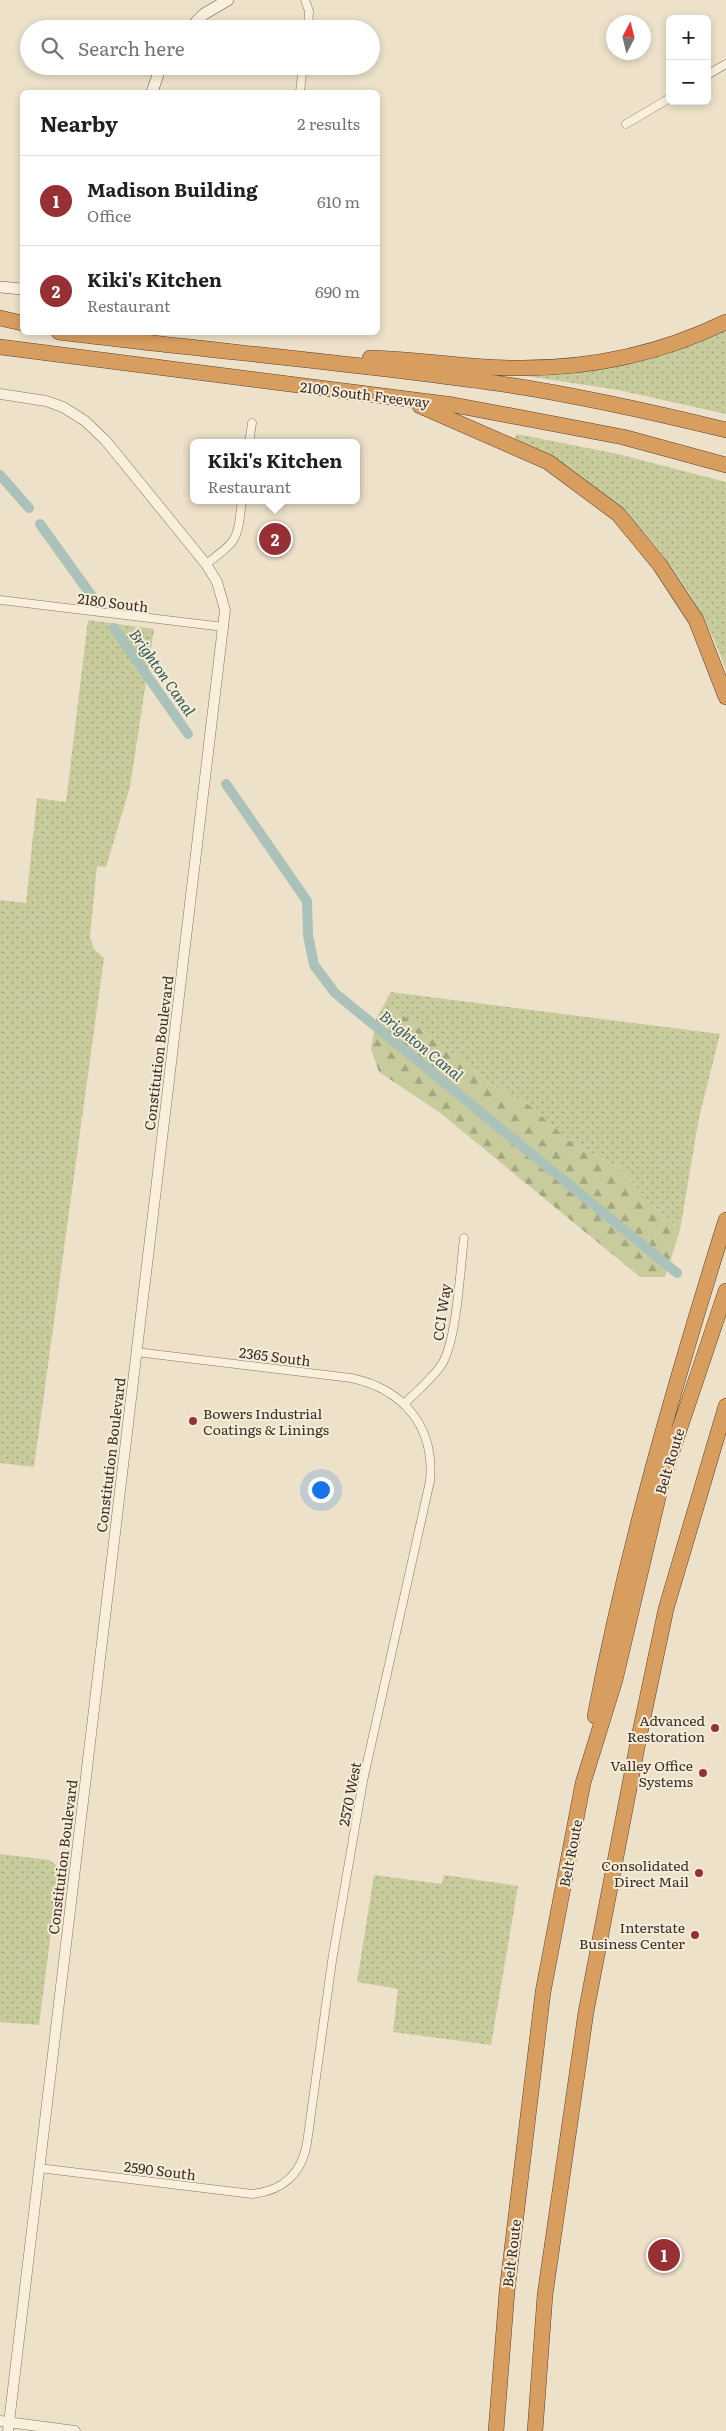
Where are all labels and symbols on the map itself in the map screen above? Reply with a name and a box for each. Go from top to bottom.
north arrow [606,15,651,60]
street label: 2100 South Freeway [299,376,432,412]
pin: 2 [259,520,291,558]
street label: 2180 South [76,588,150,616]
water label: Brighton Canal [124,624,202,721]
street label: Constitution Boulevard [139,974,177,1132]
water label: Brighton Canal [375,1004,470,1087]
street label: CCI Way [427,1281,455,1342]
street label: 2365 South [238,1342,312,1370]
street label: Constitution Boulevard [91,1376,129,1534]
place label: Bowers Industrial Coatings & Linings [203,1403,329,1439]
marker: Bowers Industrial Coatings & Linings [187,1415,199,1427]
street label: Belt Route [649,1425,689,1497]
your location [308,1477,334,1503]
place label: Advanced Restoration [627,1710,705,1746]
marker: Advanced Restoration [709,1722,721,1734]
place label: Valley Office Systems [610,1755,693,1791]
street label: 2570 West [333,1760,365,1828]
marker: Valley Office Systems [697,1767,709,1779]
street label: Constitution Boulevard [43,1778,81,1936]
street label: Belt Route [554,1817,586,1889]
place label: Consolidated Direct Mail [601,1855,689,1891]
marker: Consolidated Direct Mail [693,1867,705,1879]
place label: Interstate Business Center [579,1917,685,1953]
marker: Interstate Business Center [689,1929,701,1941]
street label: 2590 South [123,2156,197,2184]
street label: Belt Route [497,2218,525,2288]
pin: 1 [648,2236,680,2274]

